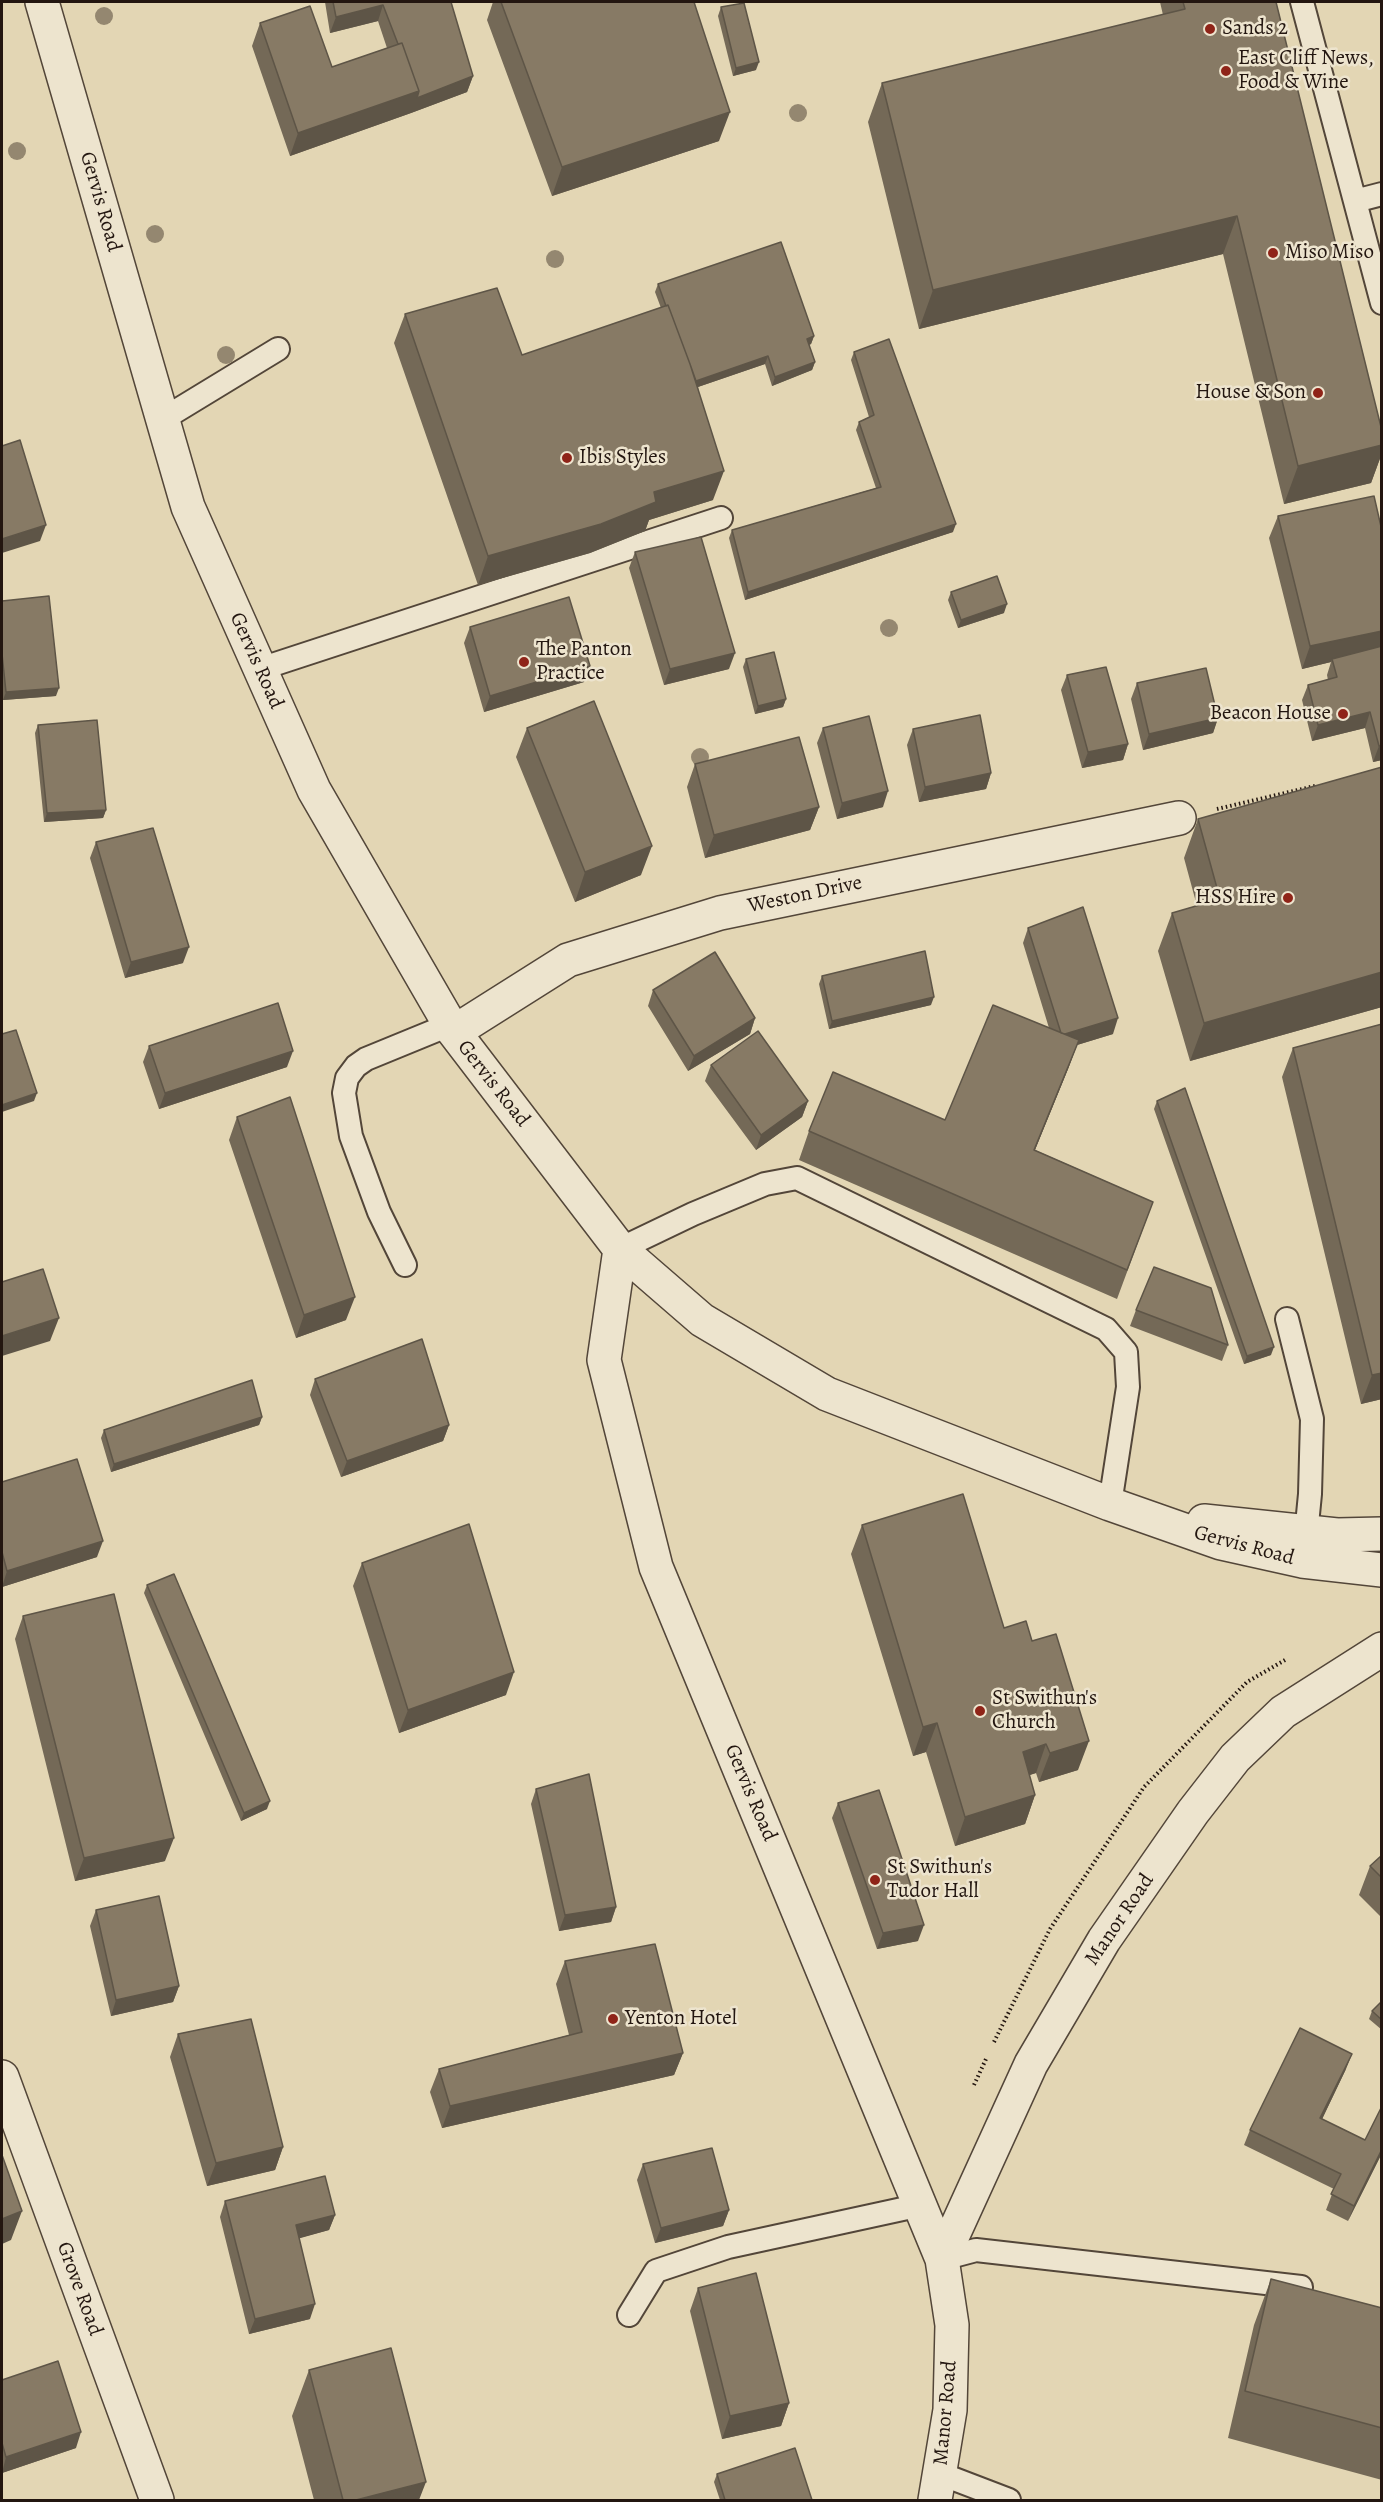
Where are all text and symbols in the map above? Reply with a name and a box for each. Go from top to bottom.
place label: Sands 2 [1222,16,1288,42]
marker: Sands 2 [1203,22,1217,36]
place label: East Cliff News, Food & Wine [1238,46,1374,96]
marker: East Cliff News, Food & Wine [1219,64,1233,78]
street label: Gervis Road [74,149,126,255]
place label: Miso Miso [1285,240,1374,266]
marker: Miso Miso [1266,246,1280,260]
place label: House & Son [1195,380,1306,406]
marker: House & Son [1311,386,1325,400]
place label: Ibis Styles [579,445,666,471]
marker: Ibis Styles [560,451,574,465]
street label: Gervis Road [224,609,288,713]
place label: The Panton Practice [536,637,632,687]
marker: The Panton Practice [517,655,531,669]
place label: Beacon House [1210,701,1331,727]
marker: Beacon House [1336,707,1350,721]
street label: Weston Drive [746,871,864,919]
place label: HSS Hire [1195,885,1276,911]
marker: HSS Hire [1281,891,1295,905]
street label: Gervis Road [451,1036,535,1132]
street label: Gervis Road [1191,1521,1297,1571]
place label: St Swithun's Church [992,1686,1097,1736]
marker: St Swithun's Church [973,1704,987,1718]
street label: Gervis Road [718,1741,782,1845]
place label: St Swithun's Tudor Hall [887,1855,992,1905]
street label: Manor Road [1080,1869,1160,1971]
marker: St Swithun's Tudor Hall [868,1873,882,1887]
place label: Yenton Hotel [625,2006,737,2032]
marker: Yenton Hotel [606,2012,620,2026]
street label: Grove Road [50,2239,108,2339]
street label: Manor Road [929,2359,963,2467]

